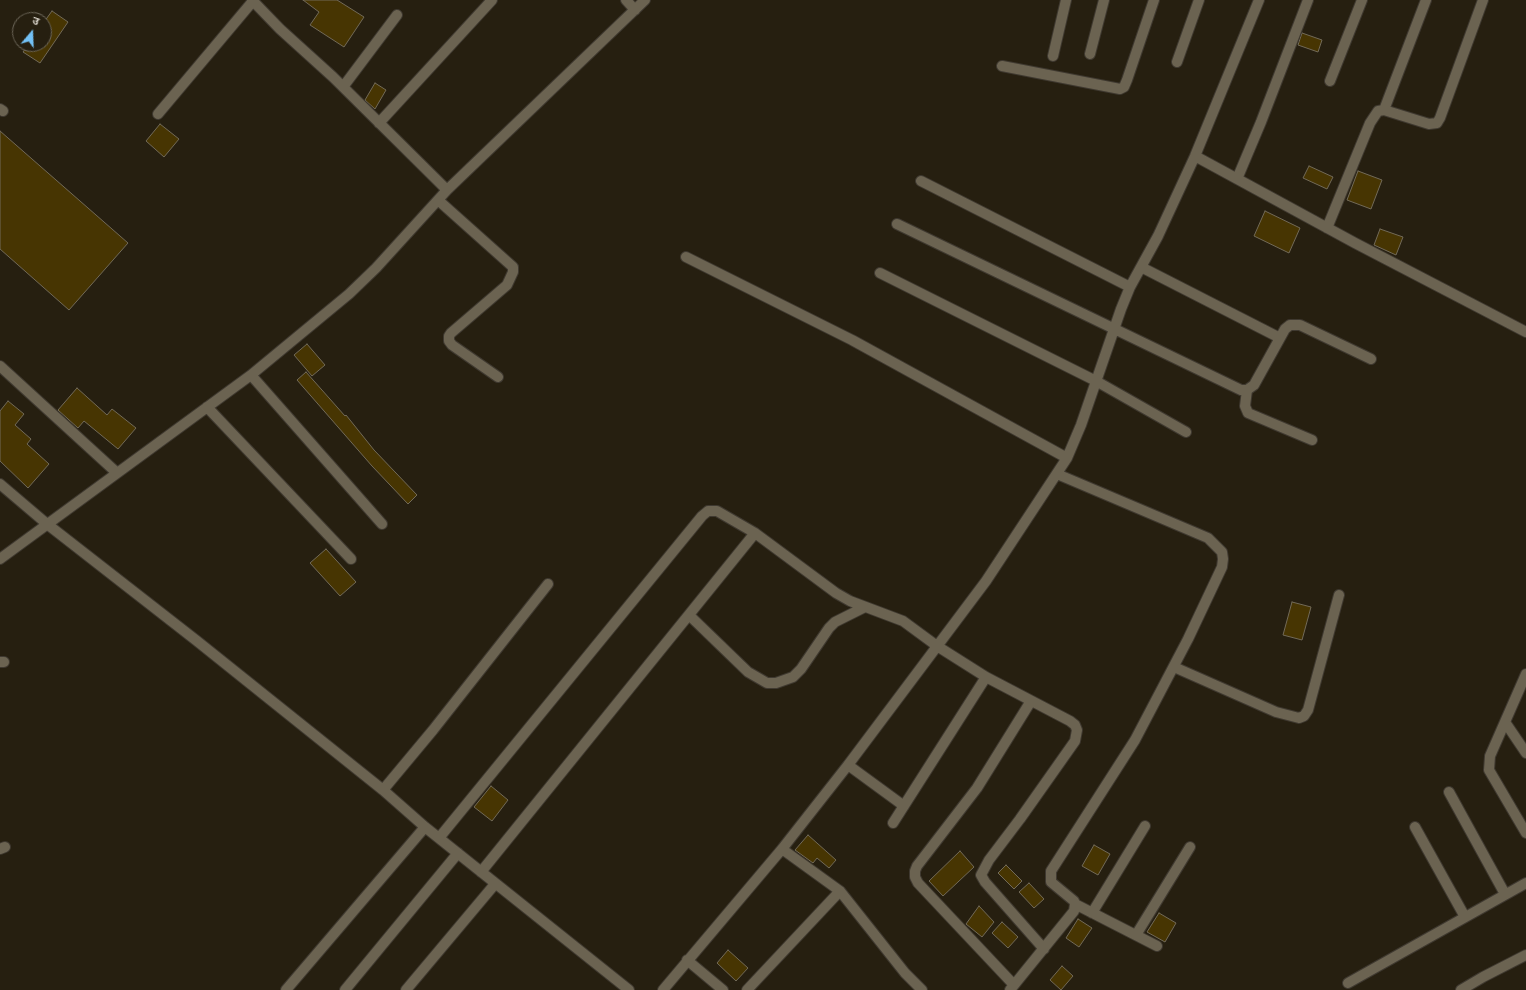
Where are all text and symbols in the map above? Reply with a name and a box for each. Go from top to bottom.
north arrow [12,12,52,52]
text: उ [31,14,41,28]

